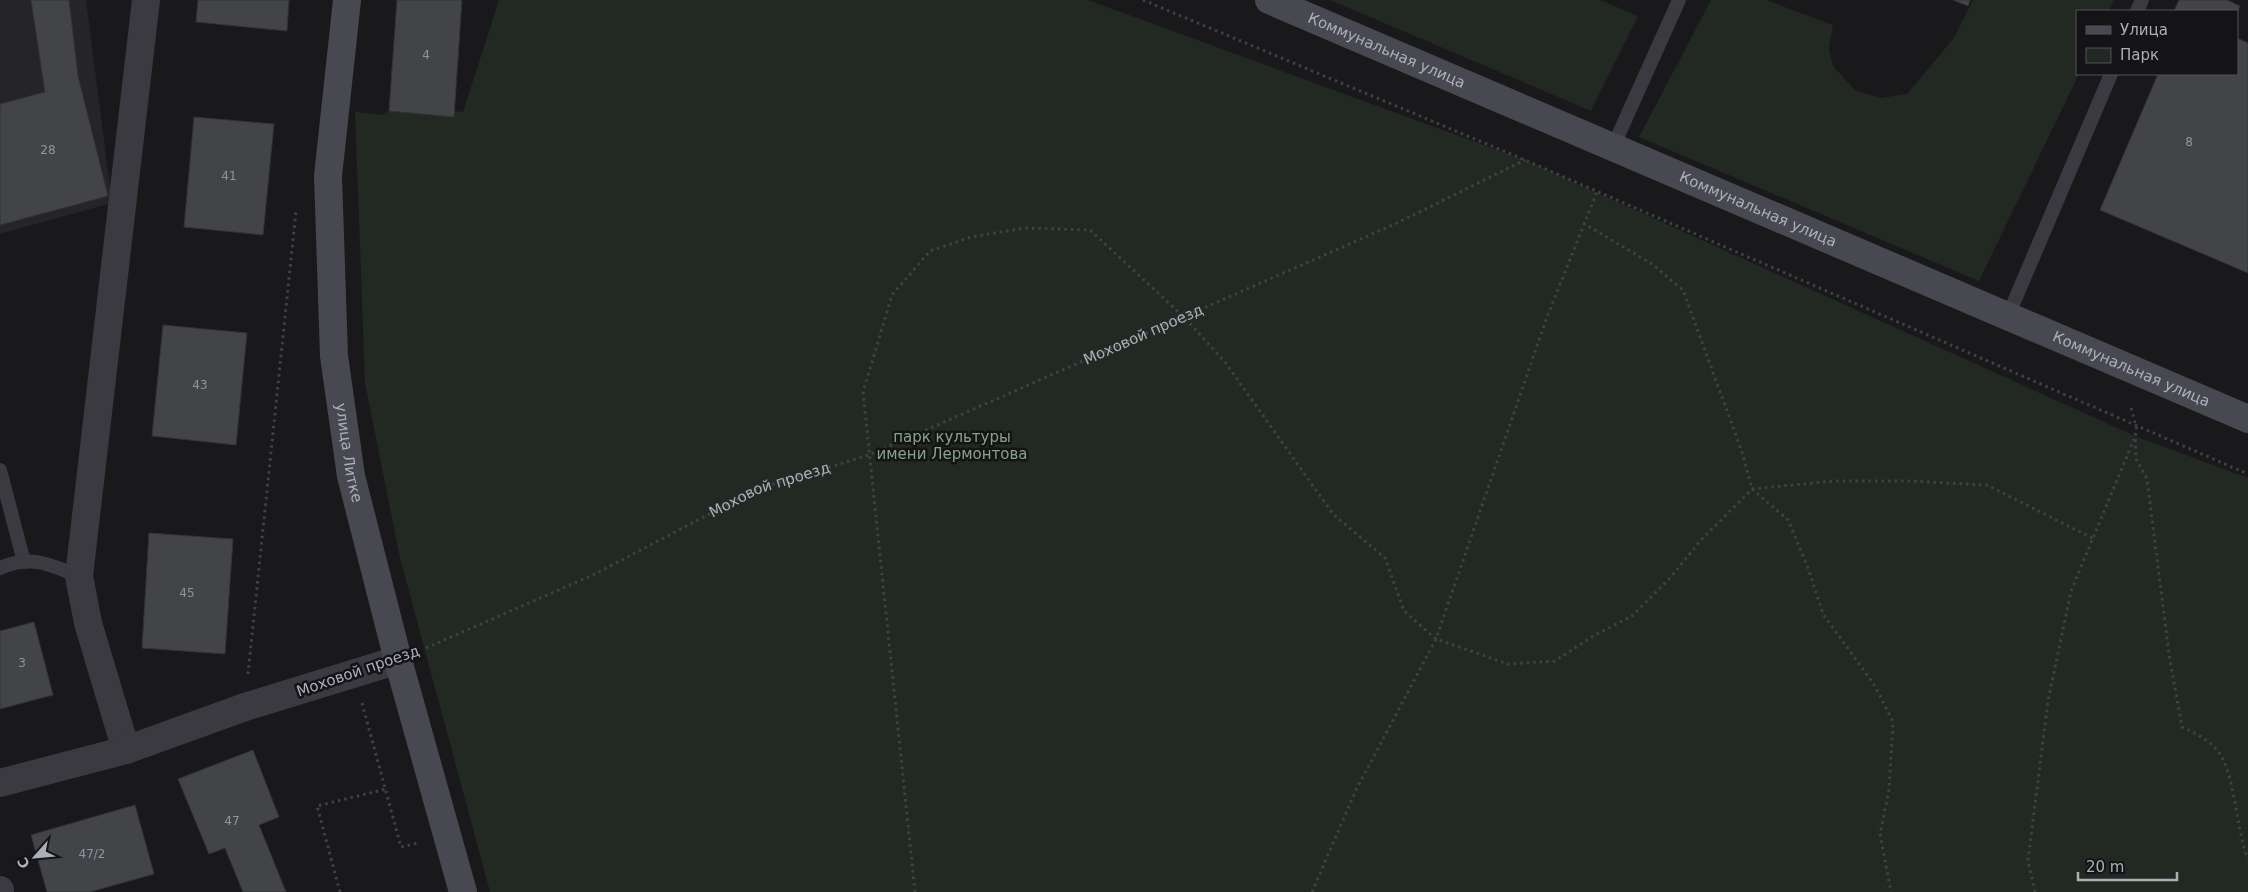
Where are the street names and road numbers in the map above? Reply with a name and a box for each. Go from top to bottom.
street label: Коммунальная улица [1305,9,1468,92]
street label: Коммунальная улица [1677,168,1839,251]
street label: Моховой проезд [1081,300,1206,369]
street label: Коммунальная улица [2050,327,2213,411]
street label: улица Литке [332,402,366,504]
street label: Моховой проезд [706,458,832,522]
street label: Моховой проезд [294,642,422,700]

